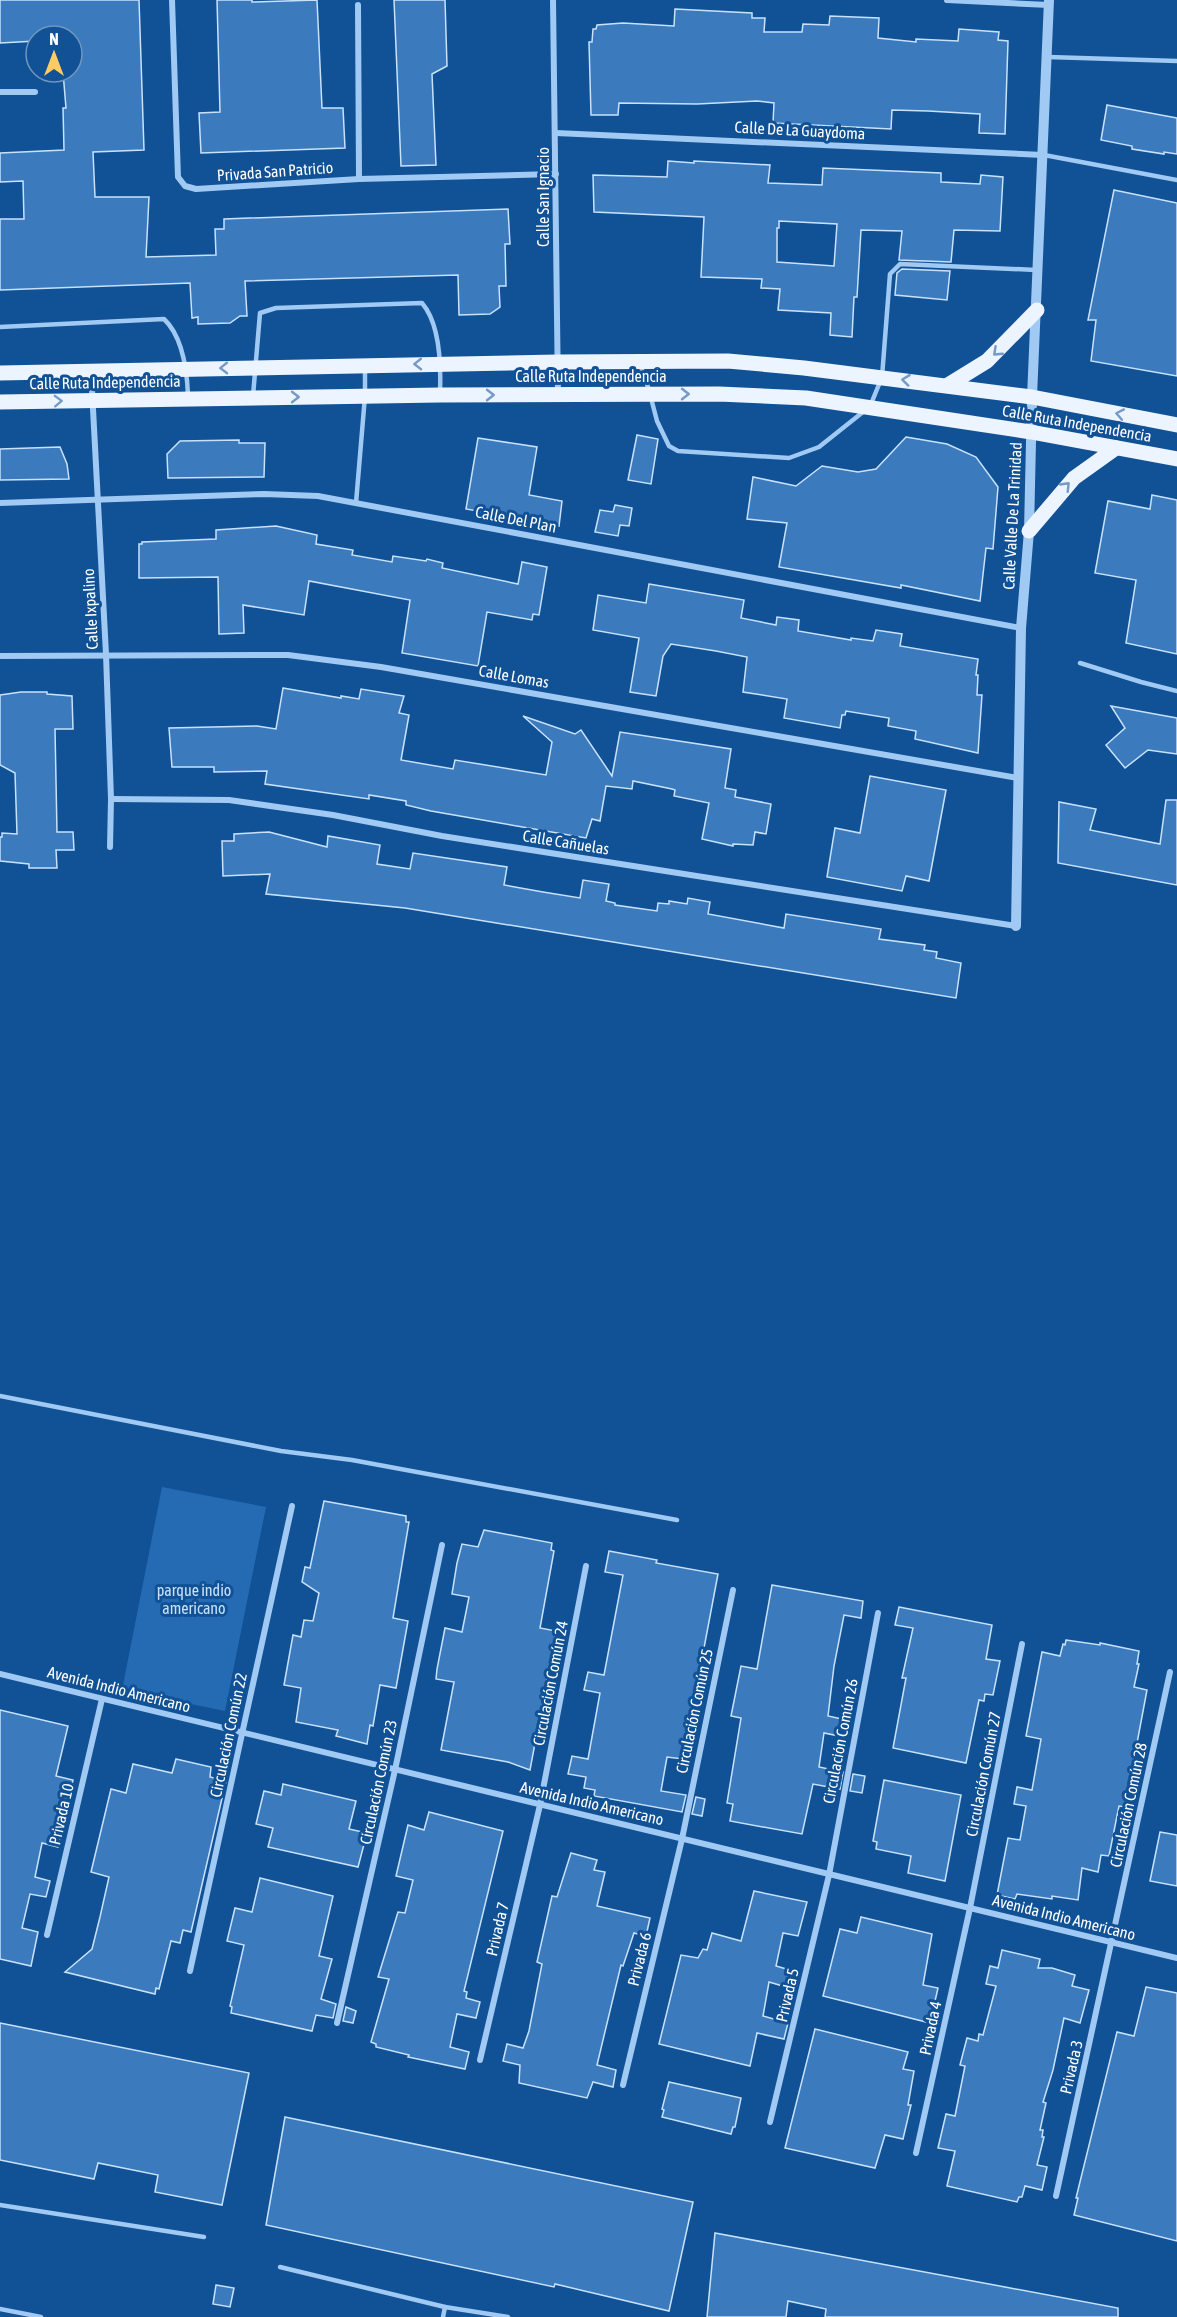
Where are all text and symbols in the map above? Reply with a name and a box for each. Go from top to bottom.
north arrow [24,24,84,84]
text: N [49,30,59,48]
street label: Calle De La Guaydoma [734,118,866,143]
street label: Calle San Ignacio [534,147,553,247]
street label: Privada San Patricio [216,158,334,184]
one-way arrow [993,345,1003,356]
one-way arrow [414,358,423,370]
one-way arrow [219,362,228,374]
street label: Calle Ruta Independencia [515,367,667,386]
street label: Calle Ruta Independencia [29,372,181,393]
one-way arrow [902,375,911,387]
one-way arrow [681,388,690,400]
one-way arrow [486,389,495,401]
one-way arrow [291,390,300,403]
one-way arrow [54,395,63,407]
street label: Calle Ruta Independencia [1001,401,1153,446]
one-way arrow [1115,408,1125,421]
street label: Calle Valle De La Trinidad [999,442,1025,590]
one-way arrow [1059,483,1070,494]
street label: Calle Del Plan [474,502,558,536]
street label: Calle Ixpalino [79,568,102,650]
street label: Calle Lomas [478,661,551,691]
street label: Calle Cañuelas [522,826,611,858]
park label: parque indio americano [157,1581,231,1617]
street label: Circulación Común 24 [529,1619,571,1747]
street label: Circulación Común 25 [672,1647,716,1775]
street label: Avenida Indio Americano [46,1663,192,1715]
street label: Circulación Común 22 [206,1671,250,1799]
street label: Circulación Común 26 [819,1677,861,1805]
street label: Circulación Común 27 [962,1710,1004,1838]
street label: Circulación Común 23 [356,1718,400,1846]
street label: Circulación Común 28 [1106,1741,1150,1869]
street label: Avenida Indio Americano [519,1778,665,1828]
street label: Privada 10 [45,1782,77,1846]
street label: Avenida Indio Americano [991,1891,1137,1943]
street label: Privada 7 [482,1900,512,1958]
street label: Privada 6 [624,1930,654,1988]
street label: Privada 5 [772,1966,802,2024]
street label: Privada 4 [915,1999,945,2057]
street label: Privada 3 [1056,2038,1086,2096]

